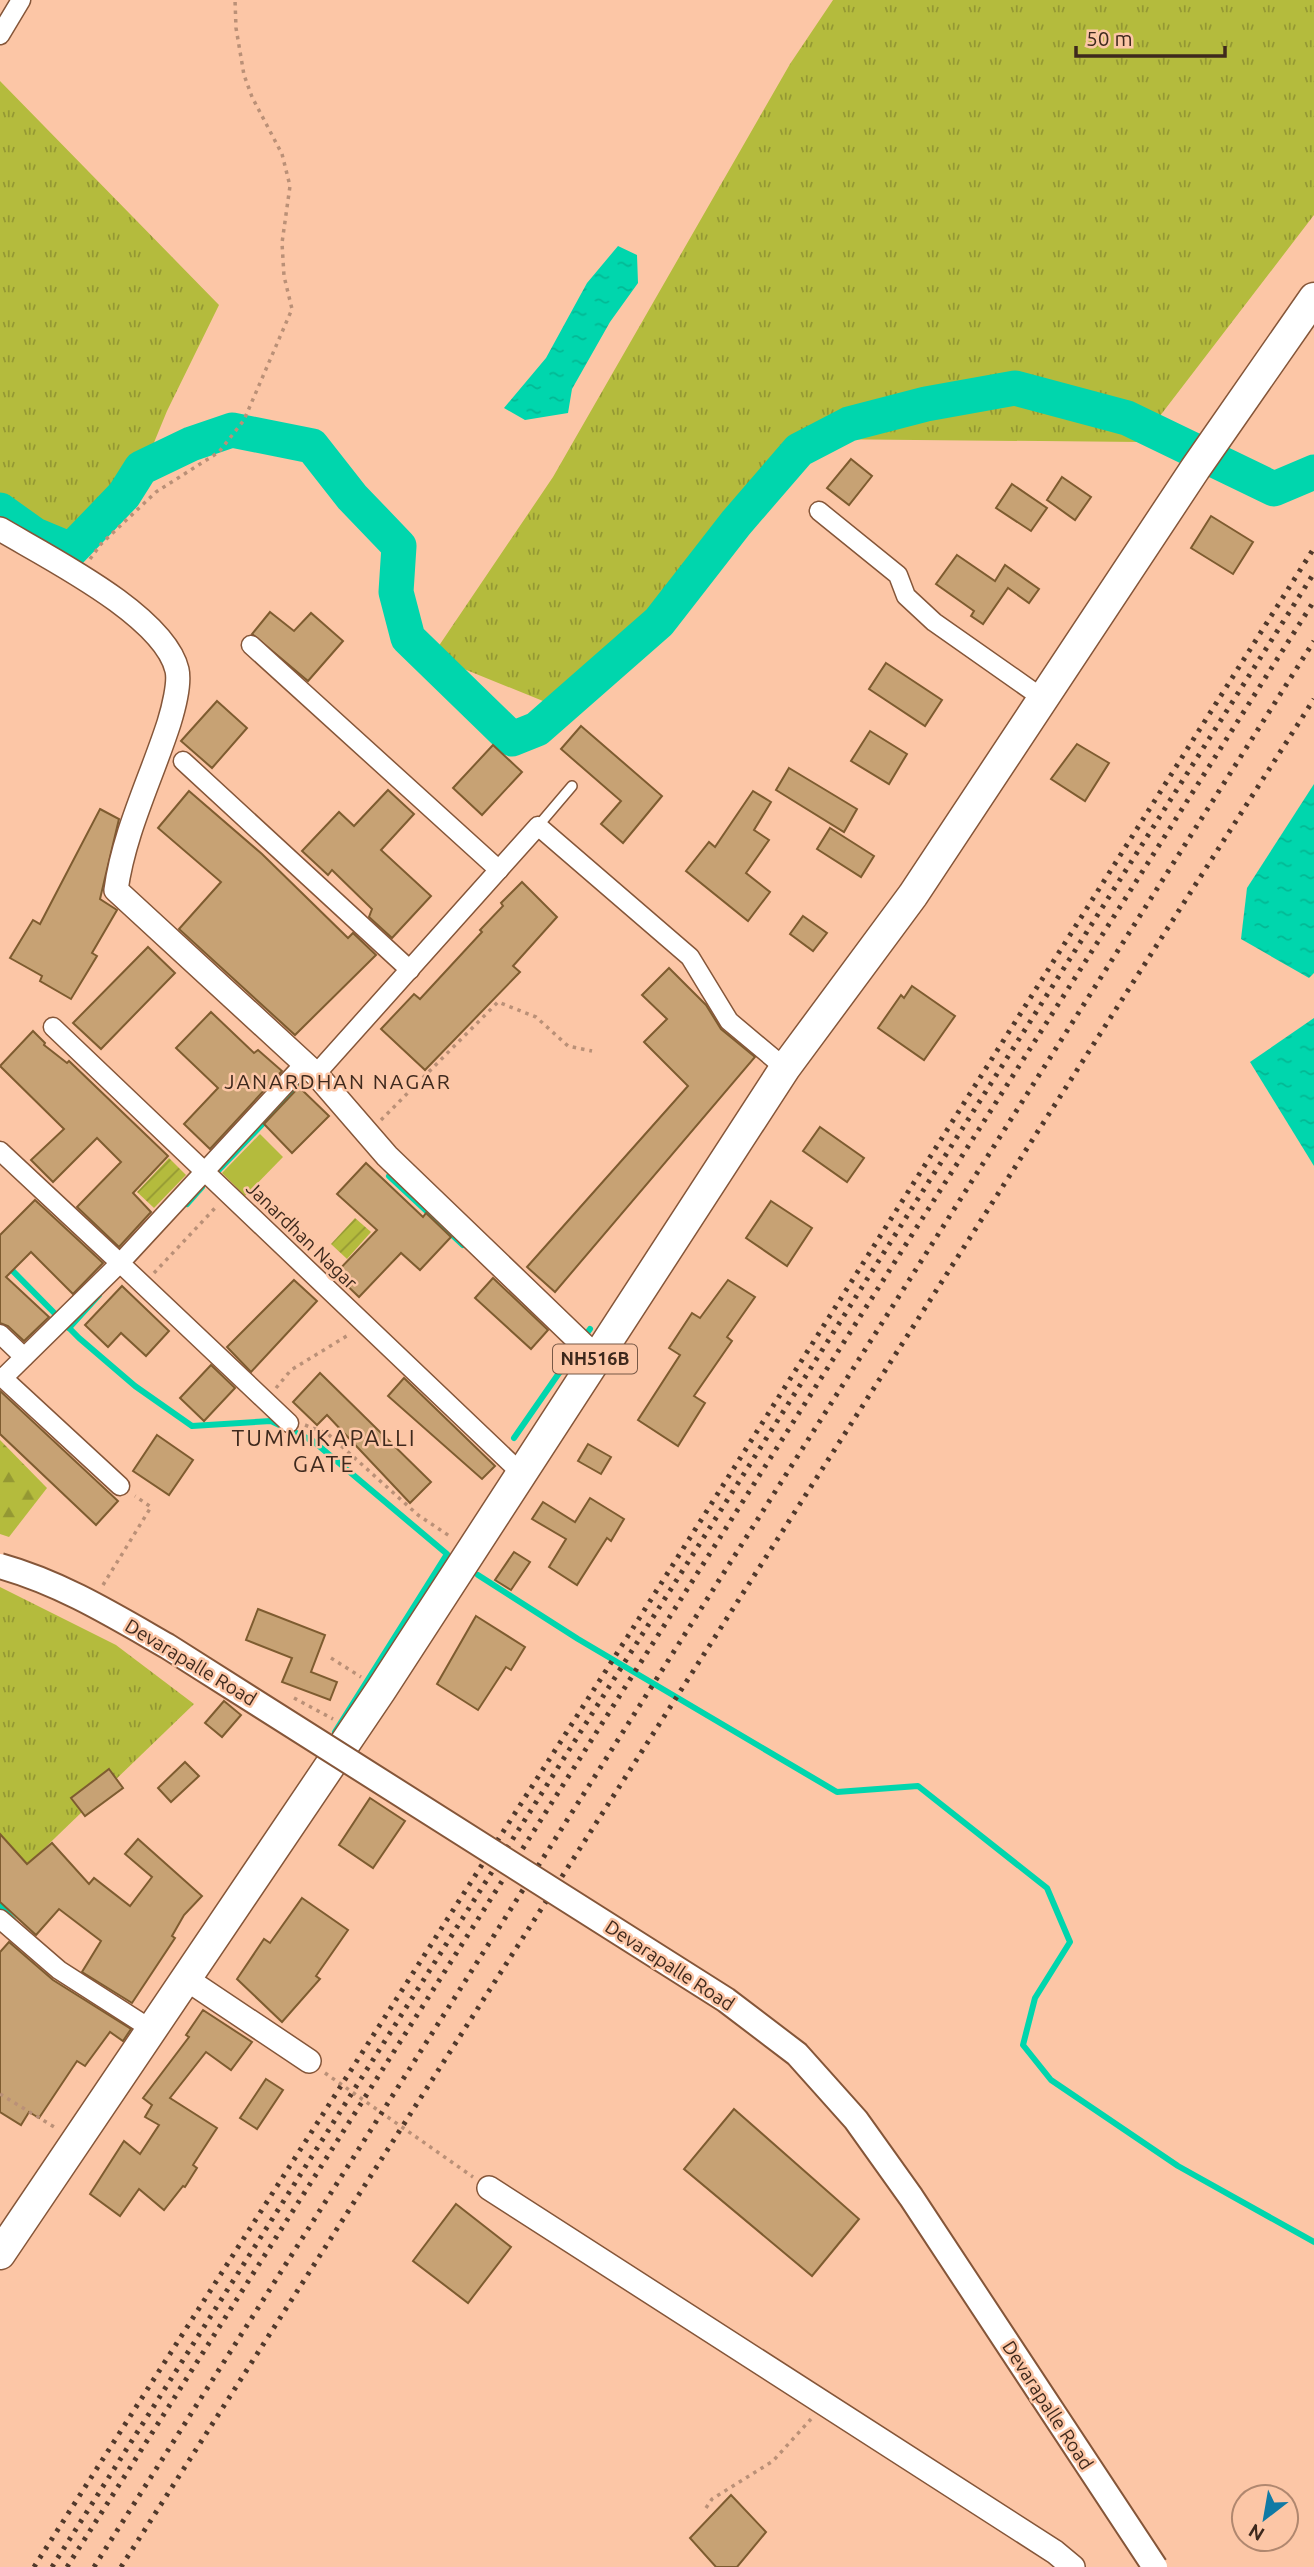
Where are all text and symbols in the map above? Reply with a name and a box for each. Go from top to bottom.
scale bar [1076,14,1225,58]
text: 50 m [1086,26,1133,50]
district label: JANARDHAN NAGAR [224,1069,452,1093]
street label: Janardhan Nagar [242,1177,362,1293]
road number: NH516B [553,1344,637,1374]
district label: TUMMIKAPALLI GATE [231,1425,417,1476]
street label: Devarapalle Road [121,1614,261,1710]
street label: Devarapalle Road [601,1915,739,2015]
street label: Devarapalle Road [998,2336,1098,2474]
north arrow [1230,2483,1300,2553]
text: N [1244,2519,1268,2546]

